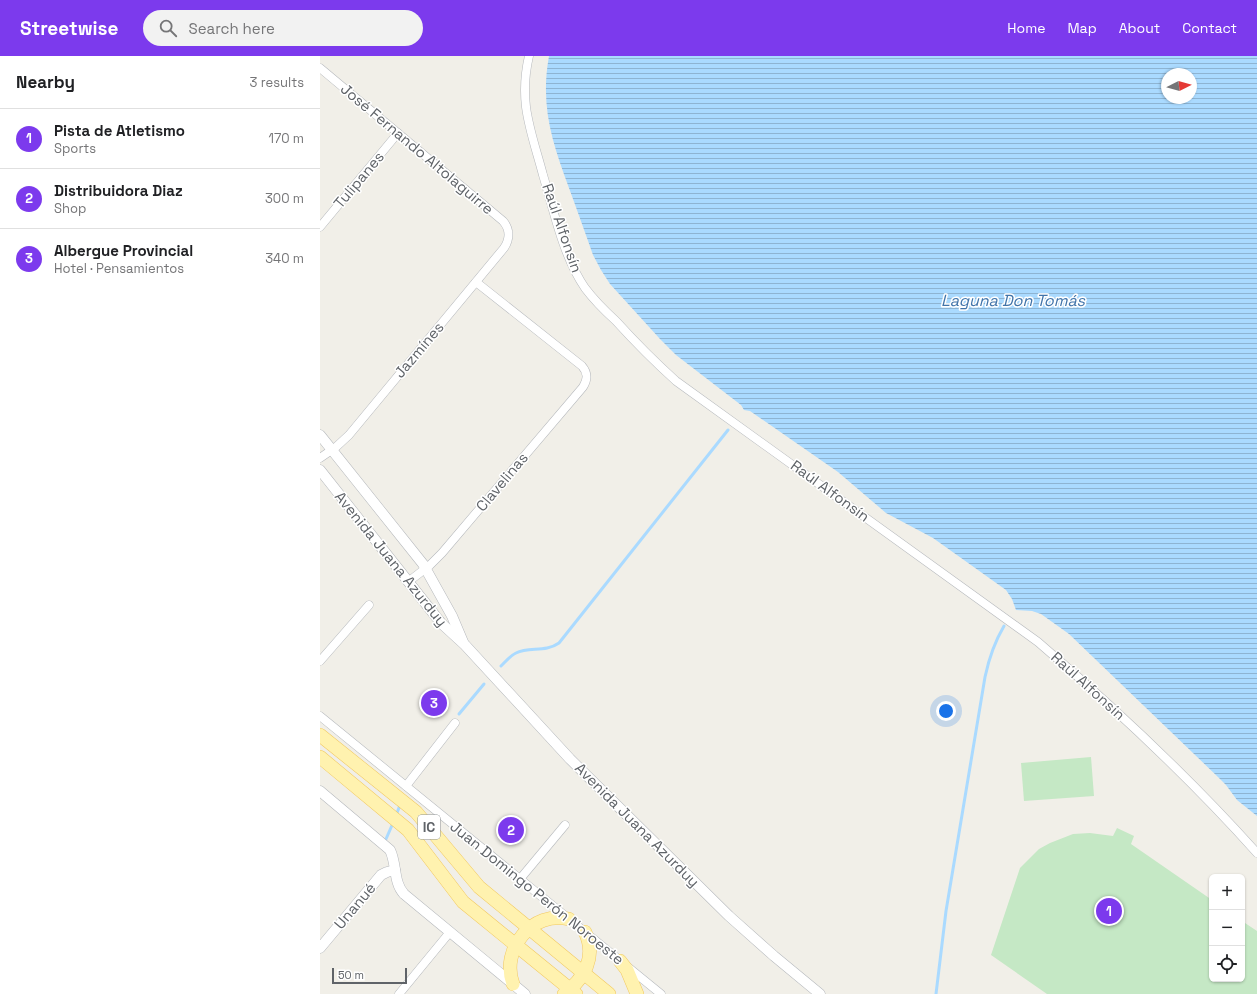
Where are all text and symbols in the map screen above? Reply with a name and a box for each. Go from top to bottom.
search box [143,10,423,46]
text: Streetwise [20,16,119,41]
icon: search [157,17,179,39]
text: Search here [189,19,275,38]
text: Home [1007,19,1045,37]
text: Map [1067,19,1097,37]
text: About [1119,19,1160,37]
text: Contact [1182,19,1237,37]
north arrow [1161,68,1197,104]
text: Nearby [16,71,75,93]
text: 3 results [250,74,304,91]
street label: José Fernando Altolaguirre [337,79,498,218]
text: Pista de Atletismo [54,121,185,140]
text: 1 [26,130,32,147]
text: 170 m [268,130,304,147]
text: Sports [54,140,96,157]
street label: Tulipanes [329,147,388,212]
text: Distribuidora Diaz [54,181,183,200]
street label: Raúl Alfonsín [538,181,587,275]
text: 2 [25,190,33,207]
text: 300 m [265,190,304,207]
text: Shop [54,200,86,217]
text: Albergue Provincial [54,241,193,260]
text: 3 [25,250,33,267]
text: 340 m [265,250,304,267]
text: Hotel · Pensamientos [54,260,184,277]
water label: Laguna Don Tomás [941,290,1086,311]
street label: Jazmínes [390,318,448,382]
street label: Clavelinas [471,448,532,515]
street label: Raúl Alfonsín [787,456,874,526]
street label: Avenida Juana Azurduy [331,487,452,630]
street label: Raúl Alfonsín [1047,647,1129,724]
pin: 3 [421,688,447,718]
your location [936,701,956,721]
street label: Avenida Juana Azurduy [571,758,704,891]
road number: IC [418,815,440,839]
pin: 2 [498,815,524,845]
street label: Juan Domingo Perón Noroeste [446,816,628,969]
map controls [1209,874,1245,982]
button: + [1209,874,1245,910]
street label: Unanué [330,878,380,933]
pin: 1 [1096,896,1122,926]
button: − [1209,910,1245,946]
button: locate [1209,946,1245,982]
scale bar [332,966,407,985]
text: 50 m [338,968,364,982]

